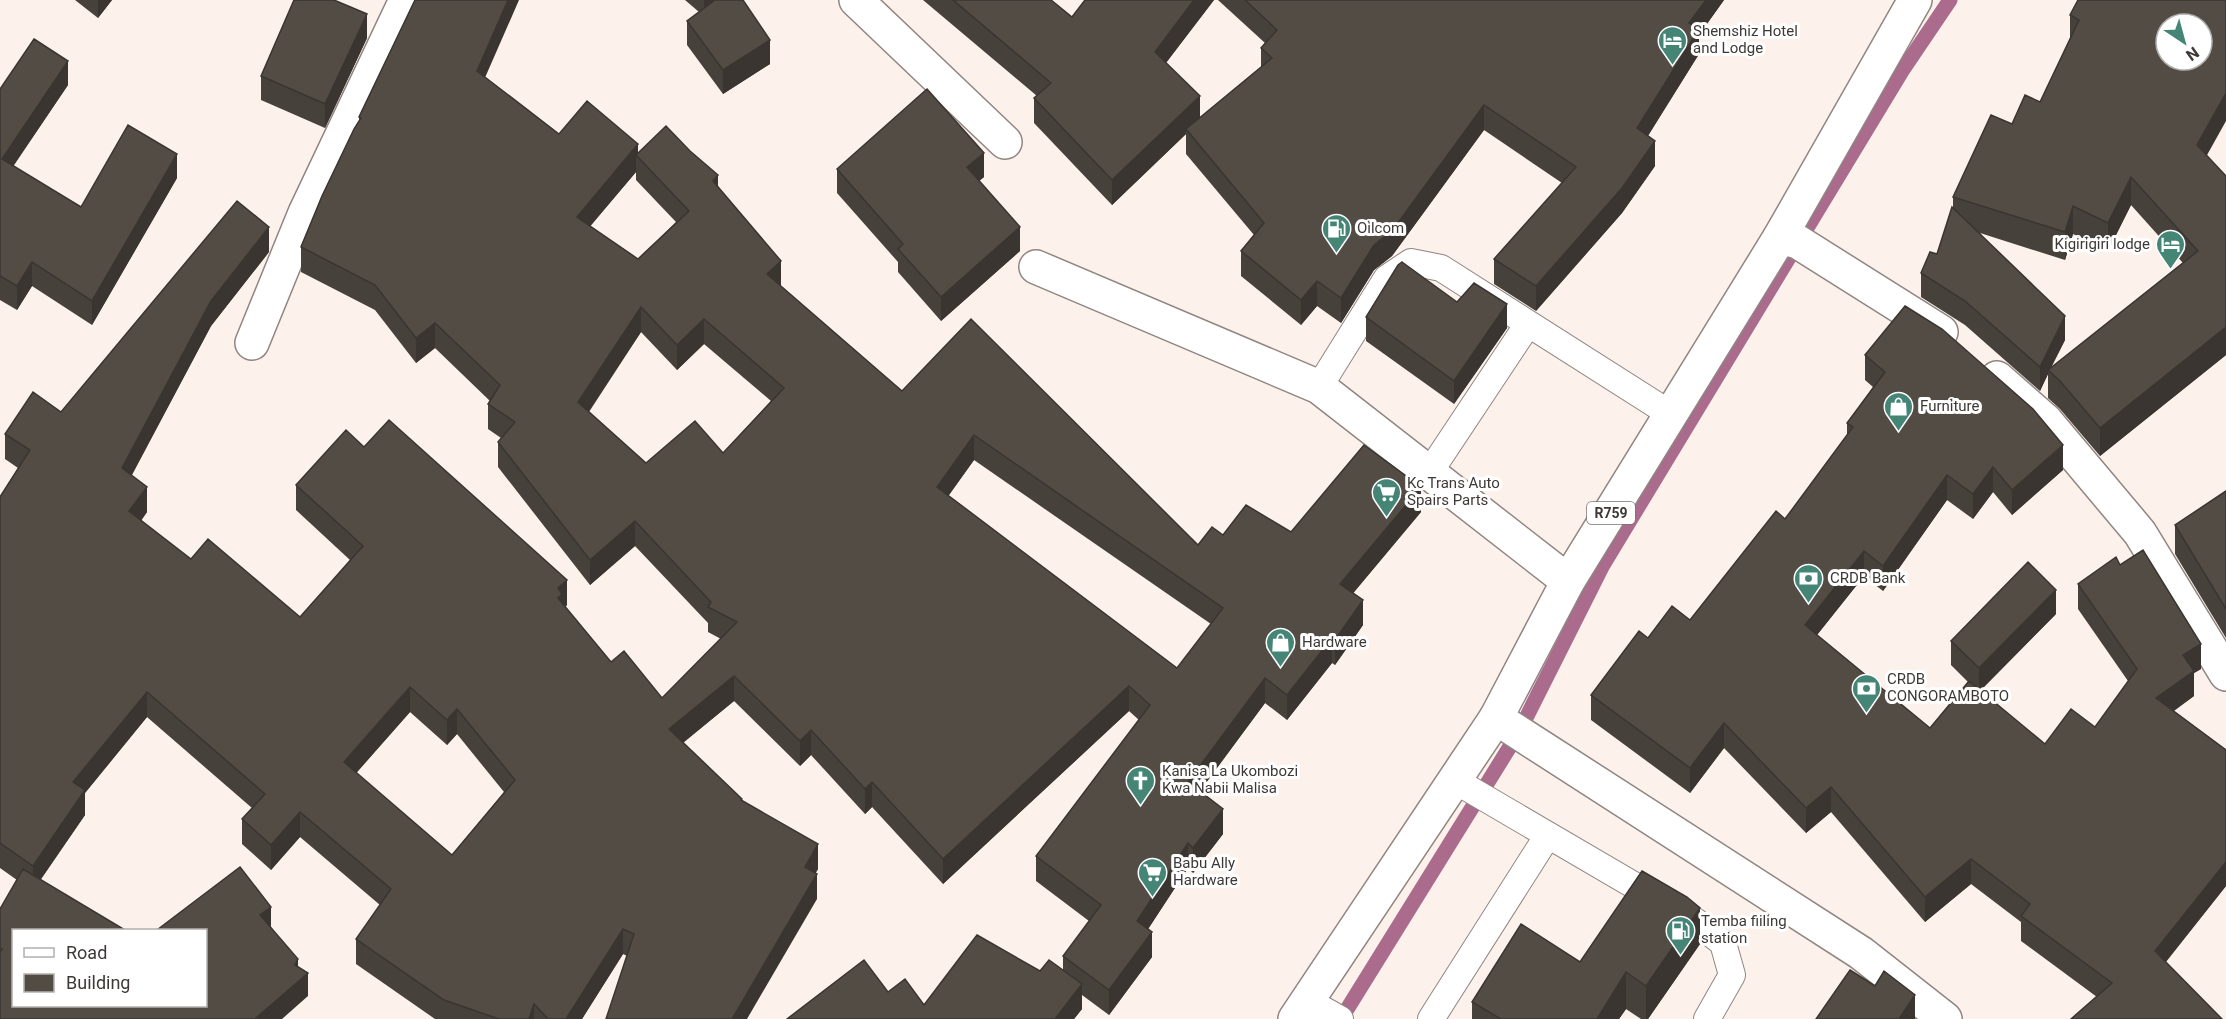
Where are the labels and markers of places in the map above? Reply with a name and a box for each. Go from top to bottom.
place label: Shemshiz Hotel and Lodge [1693,22,1798,57]
hotel icon: Shemshiz Hotel and Lodge [1656,24,1688,66]
fuel station icon: Oilcom [1320,212,1352,254]
place label: Oilcom [1357,219,1404,237]
hotel icon: Kigirigiri lodge [2155,228,2187,270]
place label: Kigirigiri lodge [2055,235,2150,253]
shop icon: Furniture [1883,390,1915,432]
place label: Furniture [1920,397,1980,415]
place label: Kc Trans Auto Spairs Parts [1407,474,1500,509]
supermarket icon: Kc Trans Auto Spairs Parts [1370,476,1402,518]
bank icon: CRDB Bank [1793,562,1825,604]
place label: CRDB Bank [1830,569,1906,587]
shop icon: Hardware [1265,626,1297,668]
place label: Hardware [1302,633,1367,651]
place label: CRDB CONGORAMBOTO [1887,670,2009,705]
bank icon: CRDB CONGORAMBOTO [1850,672,1882,714]
place label: Kanisa La Ukombozi Kwa Nabii Malisa [1162,762,1298,797]
church icon: Kanisa La Ukombozi Kwa Nabii Malisa [1125,764,1157,806]
place label: Babu Ally Hardware [1173,854,1238,889]
supermarket icon: Babu Ally Hardware [1136,856,1168,898]
place label: Temba fiiling station [1701,912,1787,947]
fuel station icon: Temba fiiling station [1664,914,1696,956]

